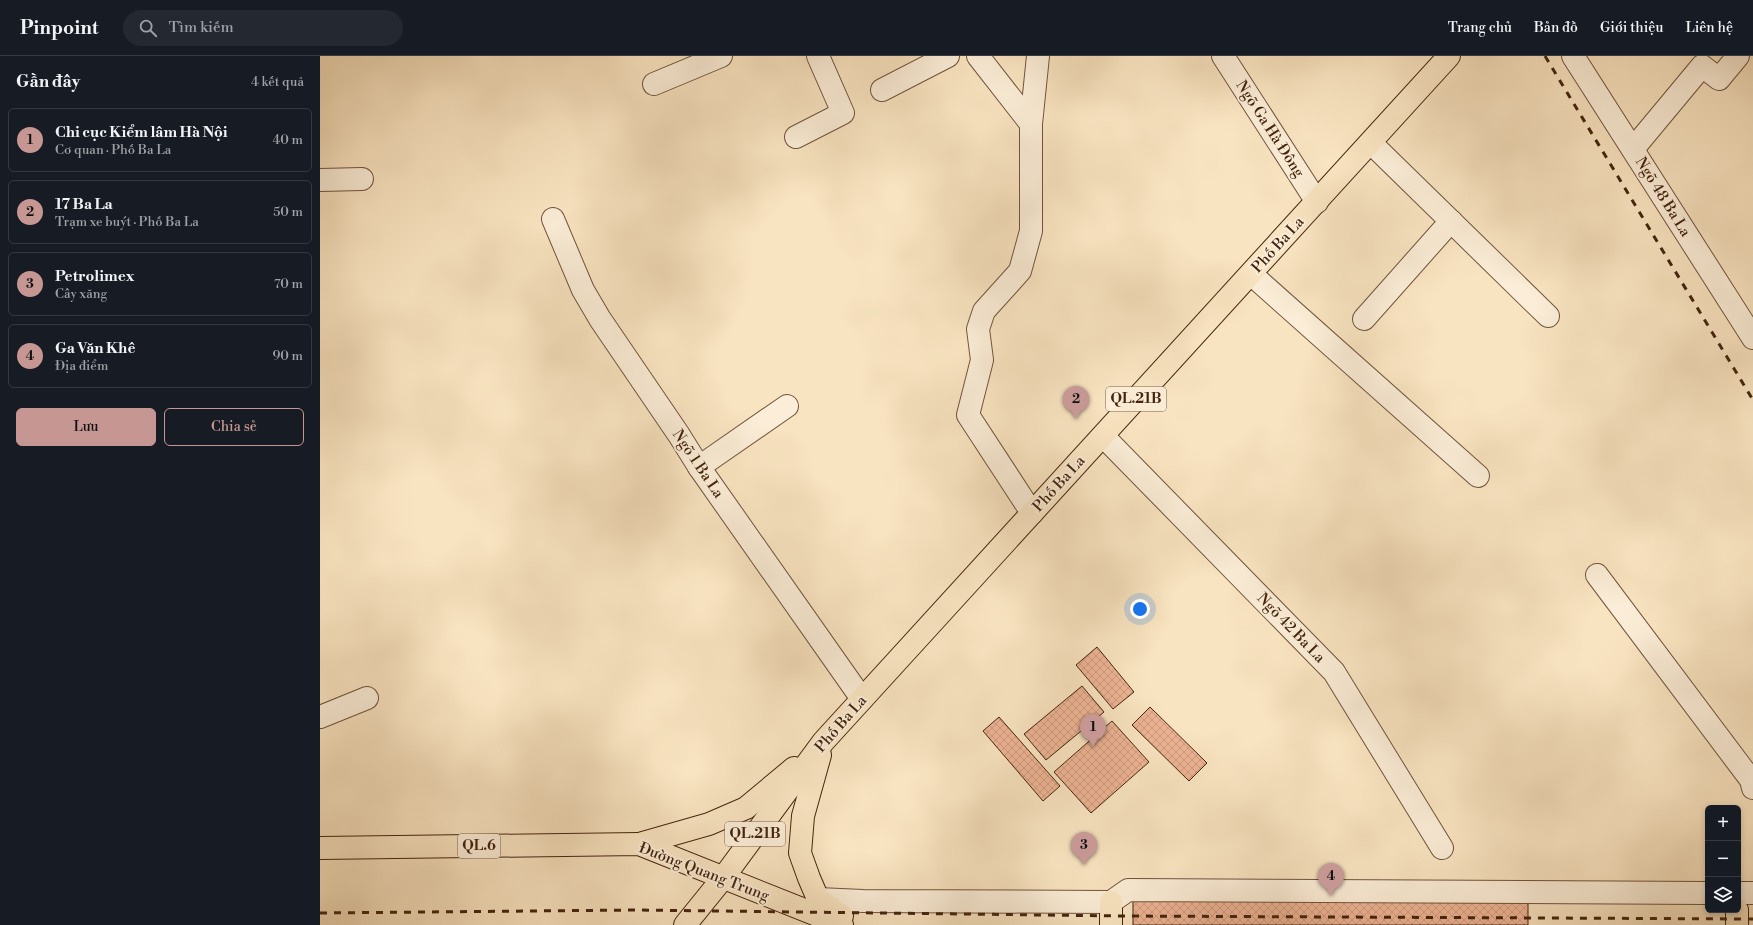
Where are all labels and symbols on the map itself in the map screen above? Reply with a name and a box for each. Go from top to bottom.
street label: Ngõ Ga Hà Đông [1232,77,1309,181]
street label: Ngõ 48 Ba La [1631,154,1695,241]
street label: Phố Ba La [1248,213,1309,277]
pin: 2 [1063,386,1089,419]
road number: QL.21B [1106,387,1166,411]
street label: Ngõ 1 Ba La [668,426,728,502]
street label: Phố Ba La [1029,452,1090,516]
street label: Ngõ 42 Ba La [1253,589,1329,667]
your location [1130,599,1150,619]
street label: Phố Ba La [811,691,871,756]
pin: 1 [1080,714,1106,747]
road number: QL.21B [725,822,785,846]
pin: 3 [1071,832,1097,865]
road number: QL.6 [458,834,500,858]
street label: Đường Quang Trung [636,838,772,906]
pin: 4 [1318,863,1344,896]

